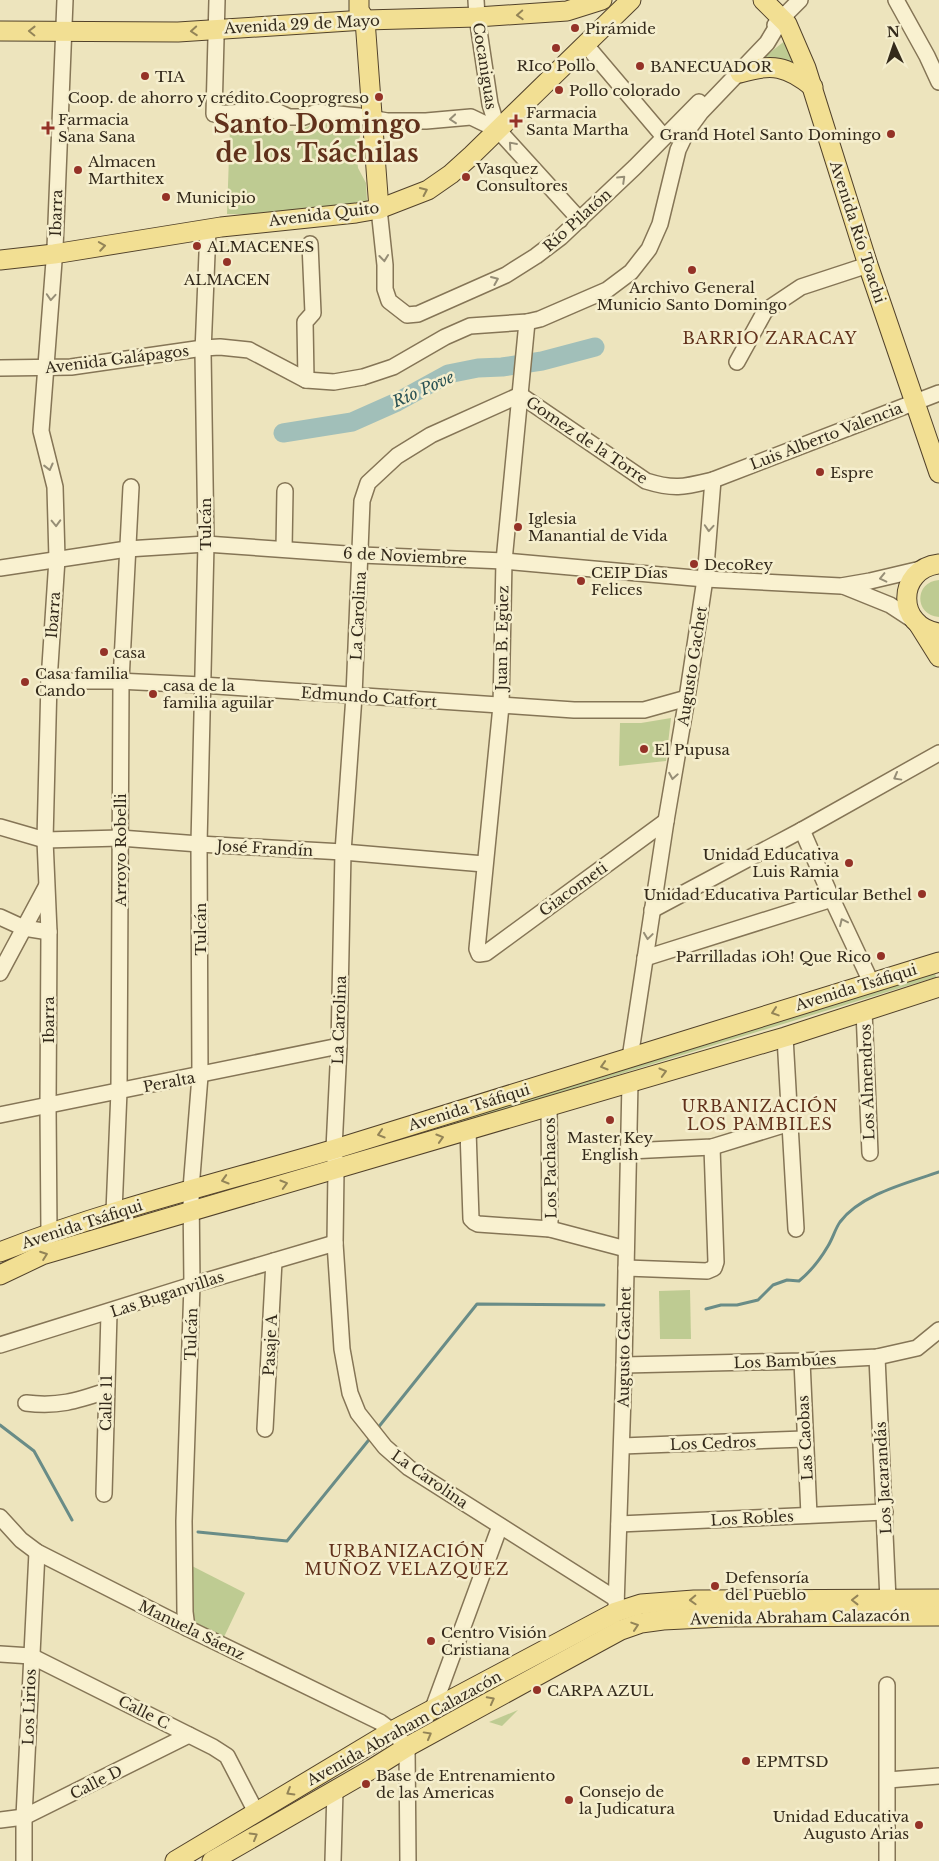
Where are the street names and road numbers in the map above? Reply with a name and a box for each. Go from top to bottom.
street label: Avenida 29 de Mayo [223,10,380,38]
street label: Cocaniguas [469,21,501,111]
street label: Avenida Río Toachi [826,157,890,306]
street label: Río Pilatón [539,184,615,256]
street label: Ibarra [46,189,66,237]
street label: Avenida Quito [267,198,380,230]
street label: Avenida Galápagos [43,341,190,377]
street label: Gomez de la Torre [522,392,652,488]
street label: Luis Alberto Valencia [747,398,906,474]
street label: Tulcán [196,498,215,550]
street label: 6 de Noviembre [343,543,467,569]
street label: La Carolina [346,570,370,661]
street label: Juan B. Egüez [492,585,512,693]
street label: Ibarra [42,590,64,639]
street label: Augusto Gachet [673,604,711,728]
street label: Edmundo Catfort [300,683,438,711]
street label: Arroyo Robelli [111,793,130,908]
street label: José Frandín [214,836,314,860]
street label: Giacometi [535,858,611,920]
street label: Tulcán [191,903,210,955]
street label: Avenida Tsáfiqui [792,959,919,1015]
street label: La Carolina [328,974,350,1065]
street label: Ibarra [39,996,58,1043]
street label: Los Almendros [855,1023,879,1141]
street label: Peralta [141,1068,197,1096]
street label: Avenida Tsáfiqui [405,1079,532,1135]
street label: Los Pachacos [540,1117,560,1219]
street label: Avenida Tsáfiqui [18,1195,145,1253]
street label: Las Buganvillas [108,1267,226,1321]
street label: Augusto Gachet [613,1286,635,1409]
street label: Tulcán [181,1307,201,1361]
street label: Pasaje A [259,1313,281,1376]
street label: Los Bambúes [733,1350,837,1372]
street label: Calle 11 [96,1375,116,1431]
street label: Las Caobas [793,1395,817,1481]
street label: Los Jacarandás [871,1421,895,1535]
street label: Los Cedros [670,1432,757,1454]
street label: La Carolina [388,1446,473,1513]
street label: Los Robles [710,1506,794,1530]
street label: Manuela Sáenz [136,1596,248,1664]
street label: Avenida Abraham Calazacón [689,1606,910,1628]
street label: Avenida Abraham Calazacón [302,1666,505,1790]
street label: Los Lirios [18,1668,40,1746]
street label: Calle C [115,1691,173,1733]
street label: Calle D [67,1761,125,1803]

